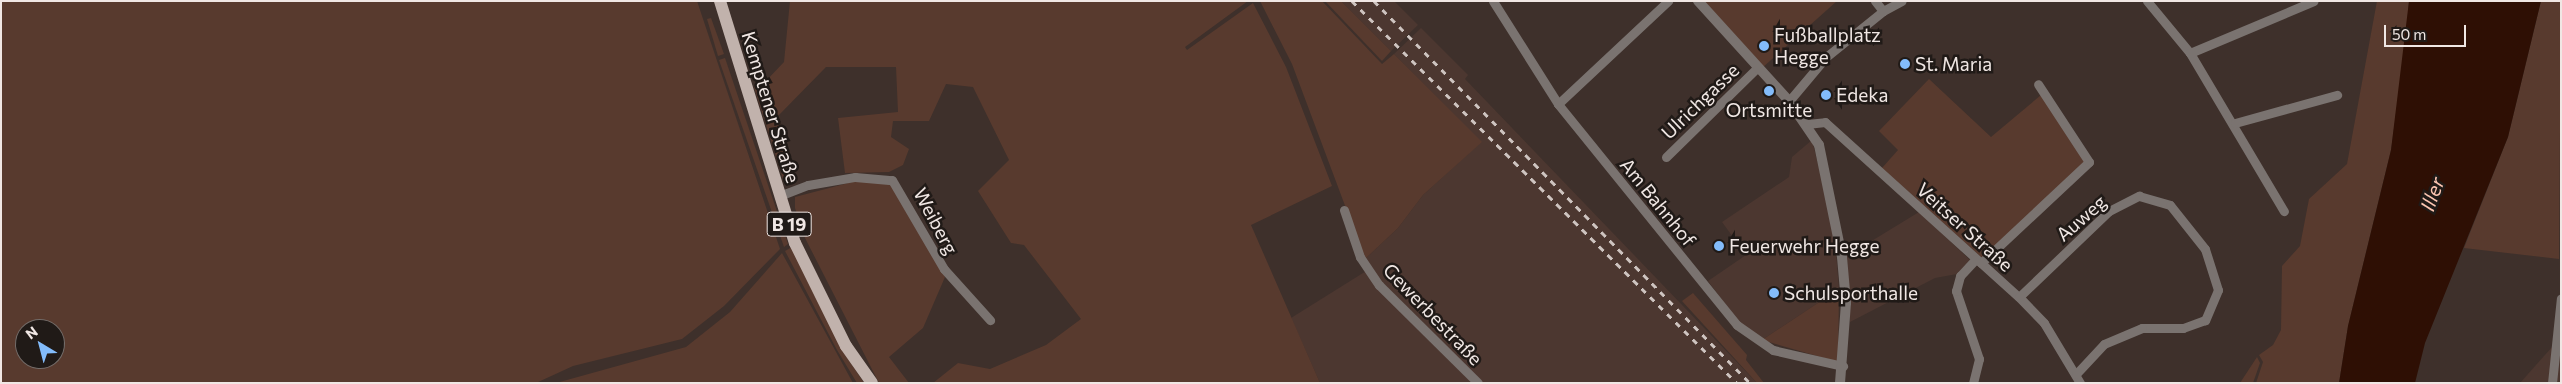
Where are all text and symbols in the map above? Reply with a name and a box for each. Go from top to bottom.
scale bar [2387,15,2470,47]
place label: Fußballplatz Hegge [1774,24,1881,68]
text: 50 m [2392,25,2426,43]
street label: Kemptener Straße [737,28,805,186]
marker: Fußballplatz Hegge [1758,40,1770,52]
place label: St. Maria [1915,53,1992,75]
street label: Ulrichgasse [1657,58,1743,144]
marker: St. Maria [1899,58,1911,70]
place label: Edeka [1836,84,1889,106]
marker: Ortsmitte [1763,85,1775,97]
marker: Edeka [1820,89,1832,101]
place label: Ortsmitte [1726,99,1812,121]
street label: Am Bahnhof [1616,153,1700,251]
water label: Iller [2415,174,2449,214]
street label: Veitser Straße [1912,178,2018,276]
street label: Weiberg [909,184,963,258]
street label: Auweg [2051,190,2111,246]
road number: B 19 [766,208,812,240]
place label: Feuerwehr Hegge [1729,235,1879,257]
marker: Feuerwehr Hegge [1713,240,1725,252]
street label: Gewerbestraße [1379,258,1487,370]
place label: Schulsporthalle [1784,282,1918,304]
marker: Schulsporthalle [1768,287,1780,299]
north arrow [15,319,65,369]
text: N [22,322,41,342]

